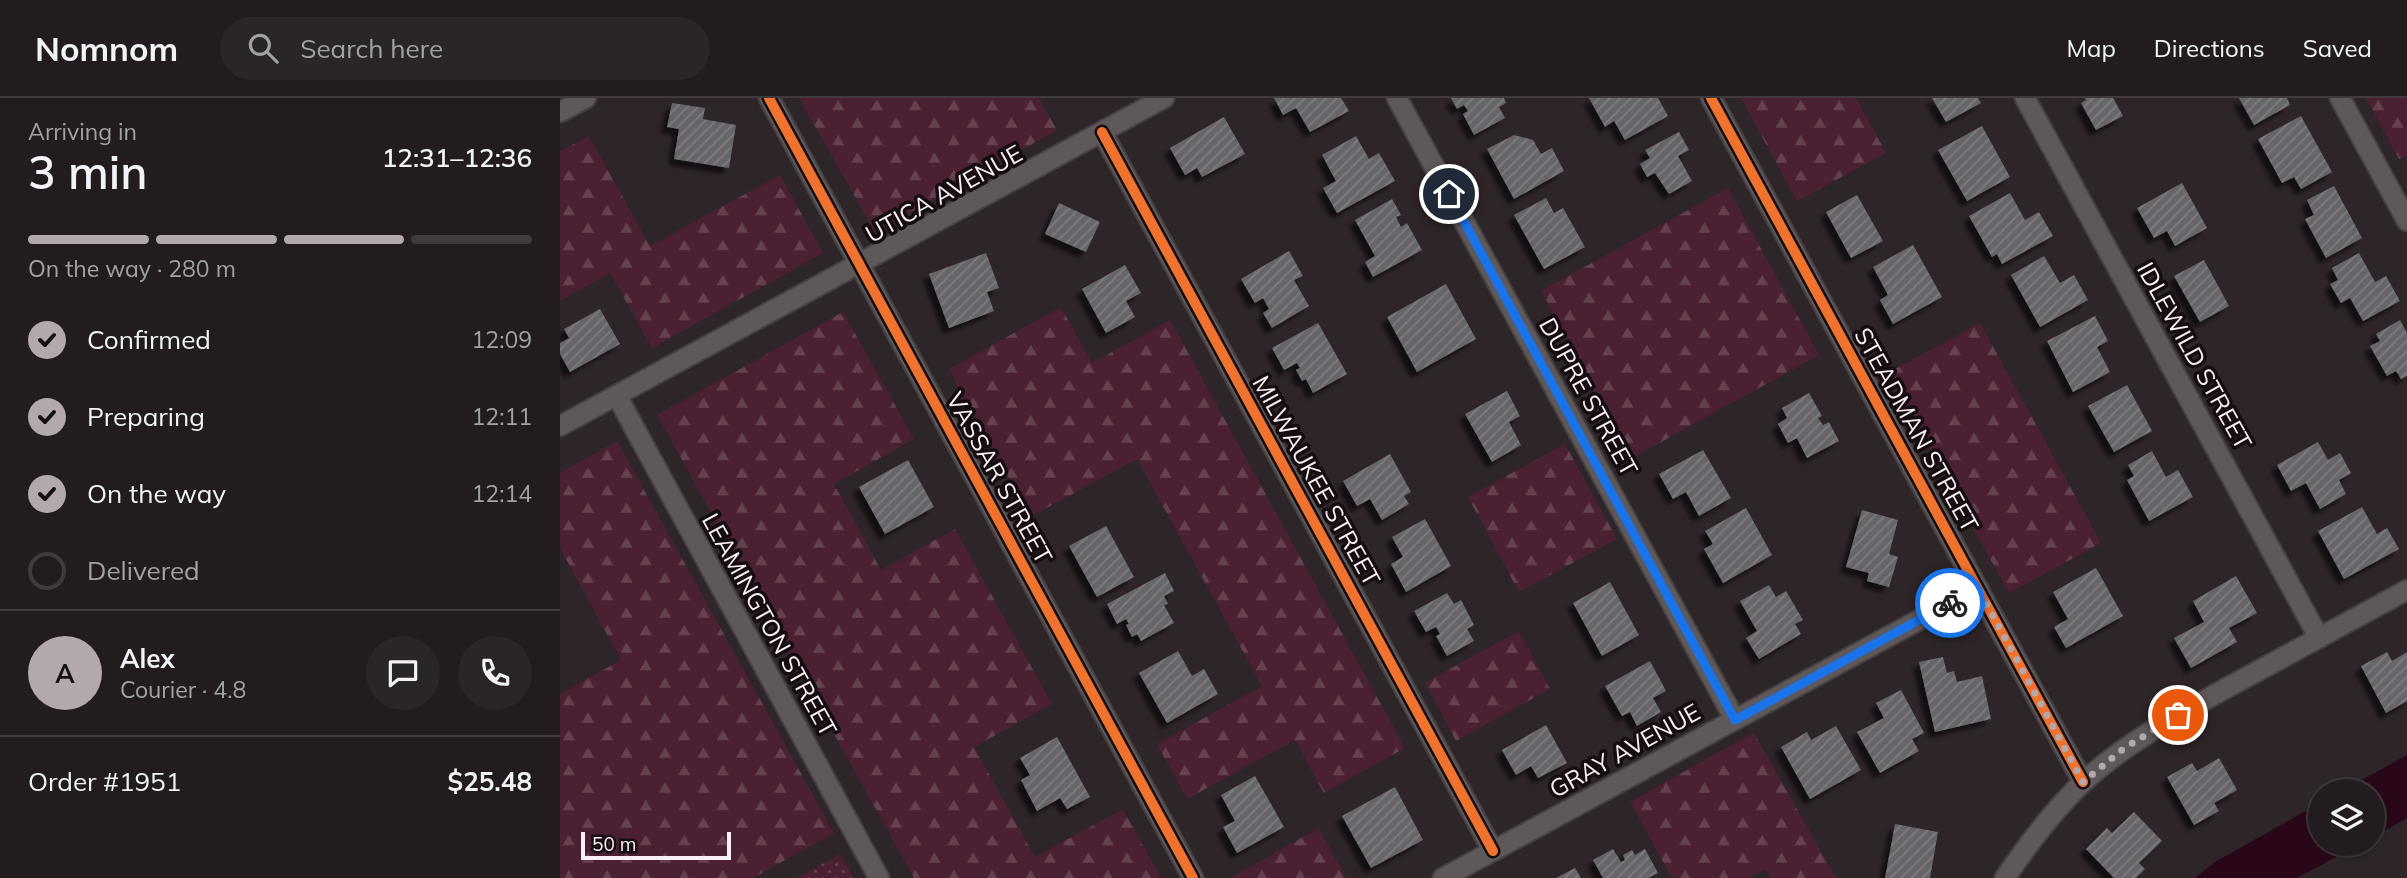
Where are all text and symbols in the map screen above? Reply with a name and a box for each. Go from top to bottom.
search box [220,17,710,80]
text: Nomnom [35,28,178,69]
icon: search [244,29,282,67]
text: Search here [300,32,443,65]
text: Map [2066,33,2116,63]
text: Directions [2154,33,2265,63]
text: Saved [2303,33,2372,63]
text: Arriving in [28,117,137,146]
street label: UTICA AVENUE [860,138,1027,249]
text: 12:31–12:36 [382,141,532,174]
text: 3 min [28,143,147,201]
pin [1419,164,1479,224]
icon: home [1430,175,1468,213]
text: On the way · 280 m [28,254,236,283]
street label: IDLEWILD STREET [2131,257,2259,455]
street label: DUPRE STREET [1533,312,1645,481]
icon: check [28,321,66,359]
street label: STEADMAN STREET [1848,322,1986,537]
text: Confirmed [87,323,211,356]
text: 12:09 [472,325,532,354]
street label: MILWAUKEE STREET [1247,370,1387,591]
street label: VASSAR STREET [940,387,1060,569]
icon: check [28,398,66,436]
text: Preparing [87,400,205,433]
text: 12:11 [472,402,532,431]
icon: check [28,475,66,513]
text: On the way [87,477,226,510]
text: 12:14 [472,479,532,508]
street label: LEAMINGTON STREET [696,508,844,742]
text: Delivered [87,554,200,587]
courier [1915,568,1985,638]
icon: bike [1931,584,1969,622]
button: chat [366,636,440,710]
button: phone [458,636,532,710]
text: Alex [120,642,175,675]
text: A [55,657,75,690]
text: Courier · 4.8 [120,675,246,704]
pin [2148,685,2208,745]
street label: GRAY AVENUE [1544,696,1705,804]
icon: bag [2159,696,2197,734]
text: Order #1951 [28,765,181,798]
text: $25.48 [448,765,532,798]
map controls [2308,779,2385,856]
button: layers [2308,779,2385,856]
scale bar [581,829,732,861]
text: 50 m [592,832,636,856]

